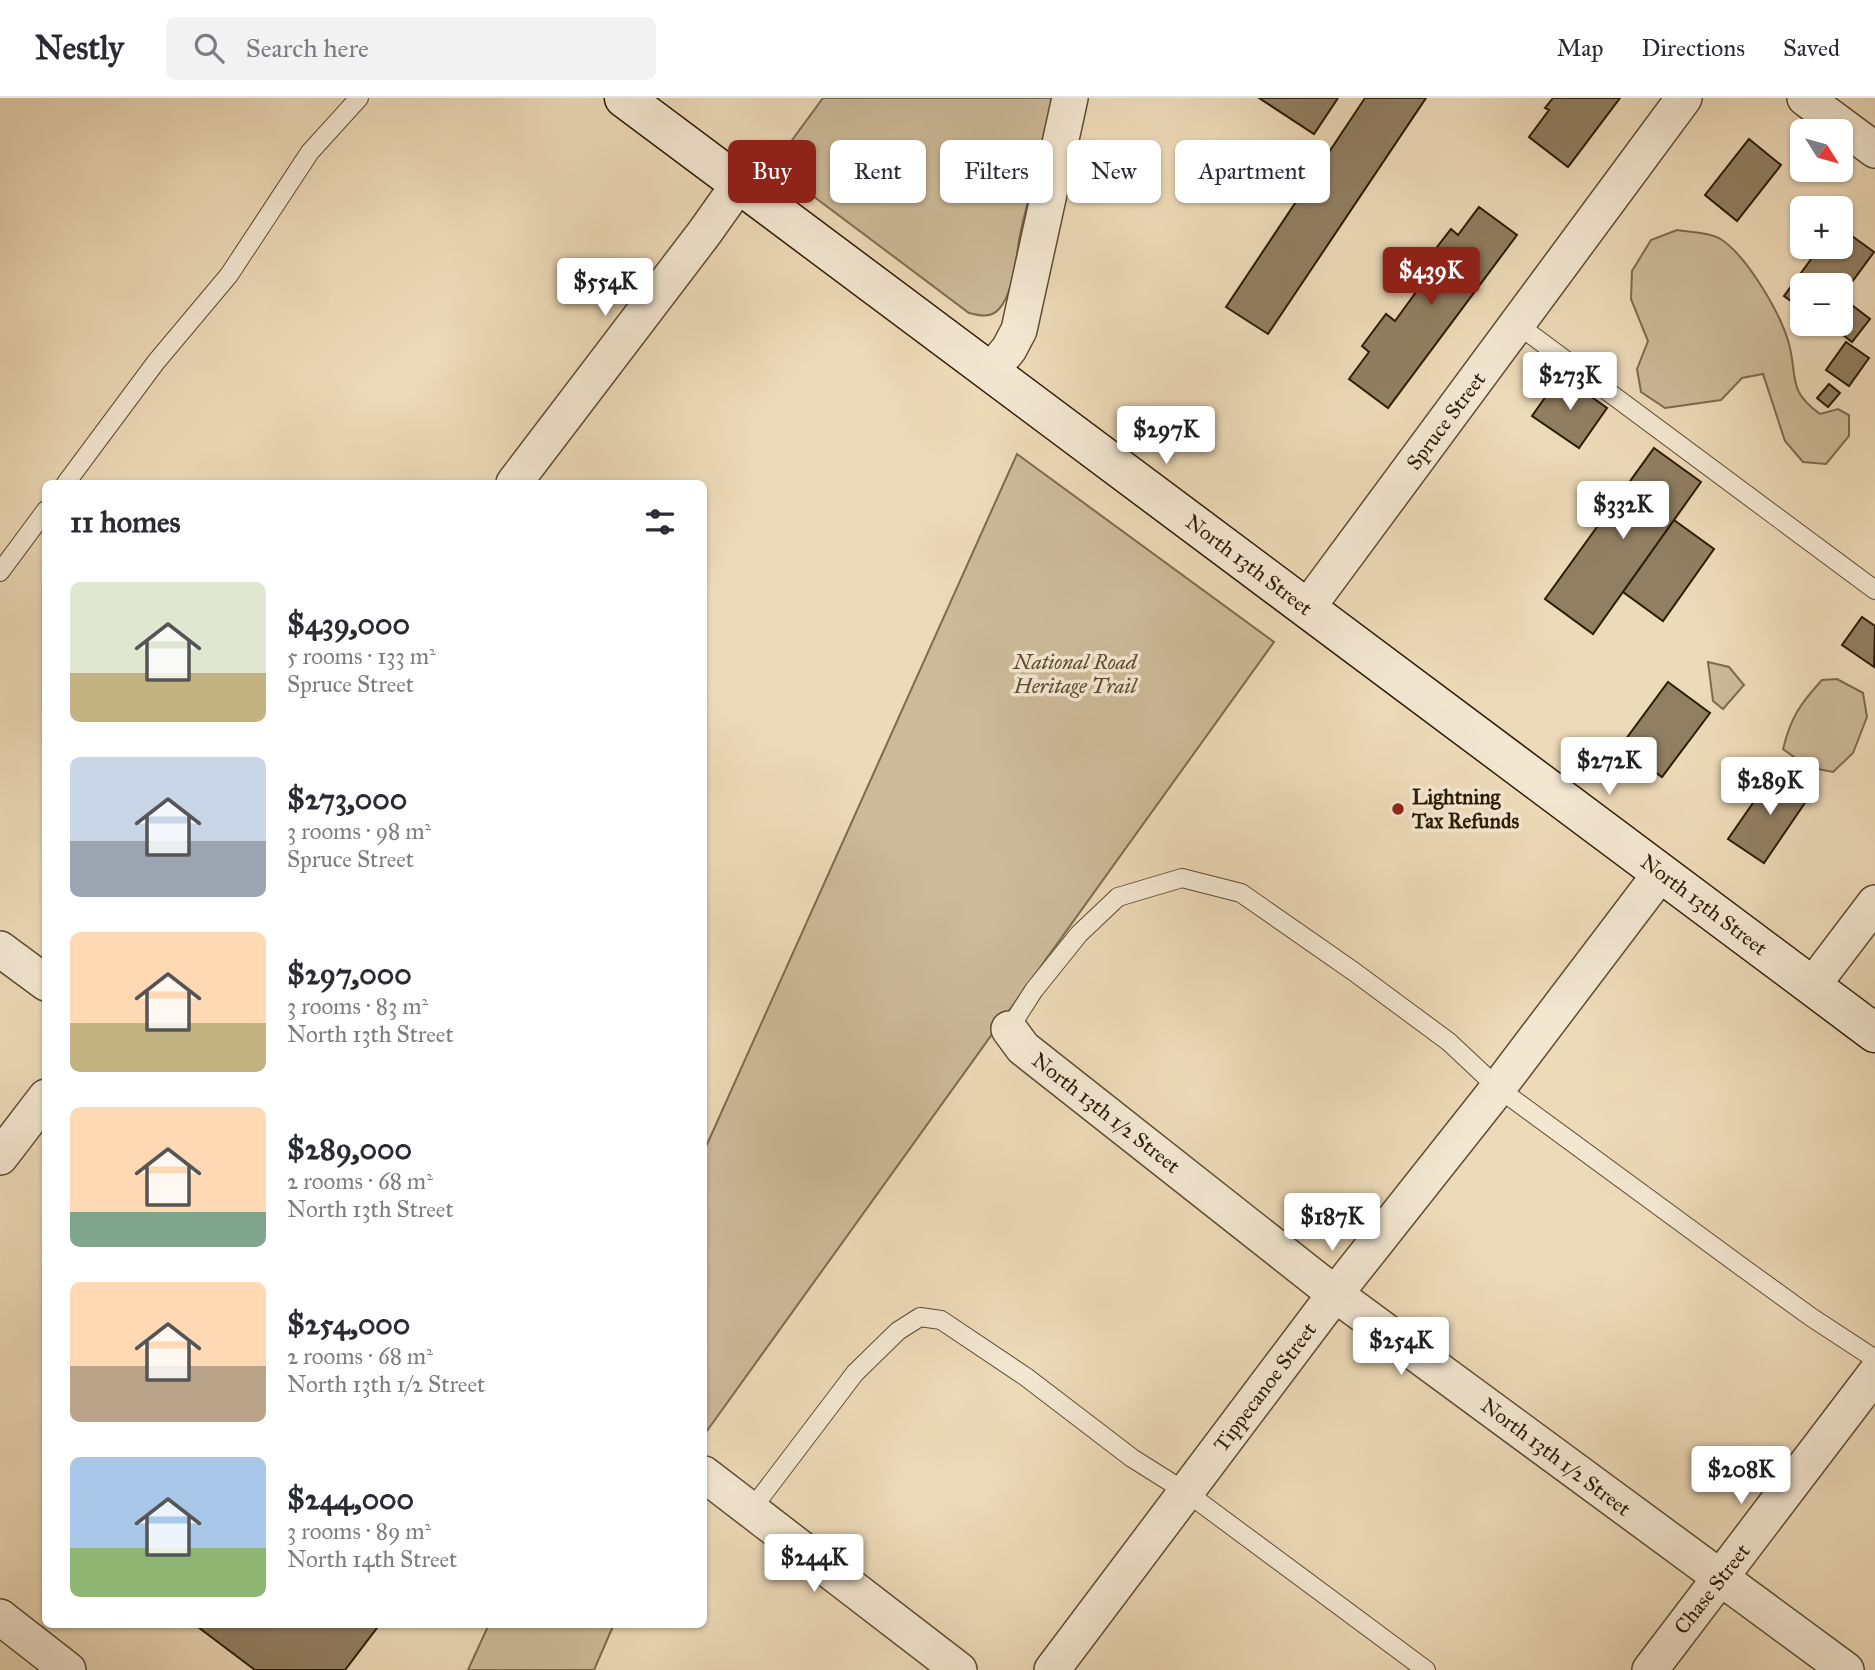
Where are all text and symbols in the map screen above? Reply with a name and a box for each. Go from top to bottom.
search box [166,17,656,80]
text: Nestly [35,28,124,68]
icon: search [190,29,228,67]
text: Search here [246,32,369,64]
text: Map [1557,33,1604,63]
text: Directions [1642,33,1745,63]
text: Saved [1783,33,1840,63]
north arrow [1790,119,1853,182]
map controls [1790,119,1853,336]
chip: Buy [728,140,816,203]
chip: Rent [830,140,926,203]
chip: Filters [940,140,1053,203]
chip: New [1067,140,1161,203]
chip: Apartment [1175,140,1330,203]
button: + [1790,196,1853,259]
pin: $439K [1382,248,1480,307]
text: $439K [1399,256,1463,284]
pin: $554K [556,258,654,318]
text: $554K [573,267,637,295]
button: − [1790,273,1853,336]
pin: $273K [1521,352,1619,412]
text: $273K [1539,361,1601,389]
street label: Spruce Street [1401,366,1492,475]
pin: $297K [1117,406,1215,466]
text: $297K [1133,415,1199,443]
pin: $332K [1574,482,1672,541]
text: $332K [1593,490,1653,518]
icon: filters [641,503,679,541]
text: 11 homes [70,504,181,540]
street label: North 13th Street [1180,509,1318,621]
text: $439,000 [287,606,410,642]
icon: home [126,610,210,694]
text: 5 rooms · 133 m² [287,642,436,670]
park label: National Road Heritage Trail [1012,649,1139,699]
text: Spruce Street [287,670,414,698]
pin: $272K [1560,738,1658,797]
text: $272K [1577,746,1641,774]
pin: $289K [1721,758,1819,817]
text: $289K [1737,766,1803,794]
text: $273,000 [287,781,407,817]
place label: Lightning Tax Refunds [1411,784,1519,834]
icon: home [126,785,210,869]
marker: Lightning Tax Refunds [1390,801,1406,817]
text: 3 rooms · 98 m² [287,817,431,845]
text: Spruce Street [287,845,414,873]
street label: North 13th Street [1635,849,1773,961]
text: $297,000 [287,956,412,992]
icon: home [126,960,210,1044]
text: 3 rooms · 83 m² [287,992,428,1020]
text: North 13th Street [287,1020,454,1048]
street label: North 13th 1/2 Street [1027,1047,1186,1179]
text: $289,000 [287,1131,412,1167]
icon: home [126,1135,210,1219]
text: 2 rooms · 68 m² [287,1167,433,1195]
pin: $187K [1283,1194,1381,1253]
text: North 13th Street [287,1195,454,1223]
text: $187K [1300,1202,1364,1230]
text: $254,000 [287,1306,410,1342]
icon: home [126,1310,210,1394]
street label: Tippecanoe Street [1208,1317,1322,1457]
pin: $254K [1352,1318,1450,1377]
text: $254K [1369,1326,1433,1354]
text: 2 rooms · 68 m² [287,1342,433,1370]
text: North 13th 1/2 Street [287,1370,485,1398]
street label: North 13th 1/2 Street [1476,1392,1637,1522]
pin: $208K [1692,1446,1790,1506]
text: $208K [1707,1455,1775,1483]
text: $244,000 [287,1481,414,1517]
icon: home [126,1485,210,1569]
text: 3 rooms · 89 m² [287,1517,431,1545]
pin: $244K [765,1534,863,1594]
street label: Chase Street [1669,1538,1756,1640]
text: $244K [780,1543,848,1571]
text: North 14th Street [287,1545,457,1573]

